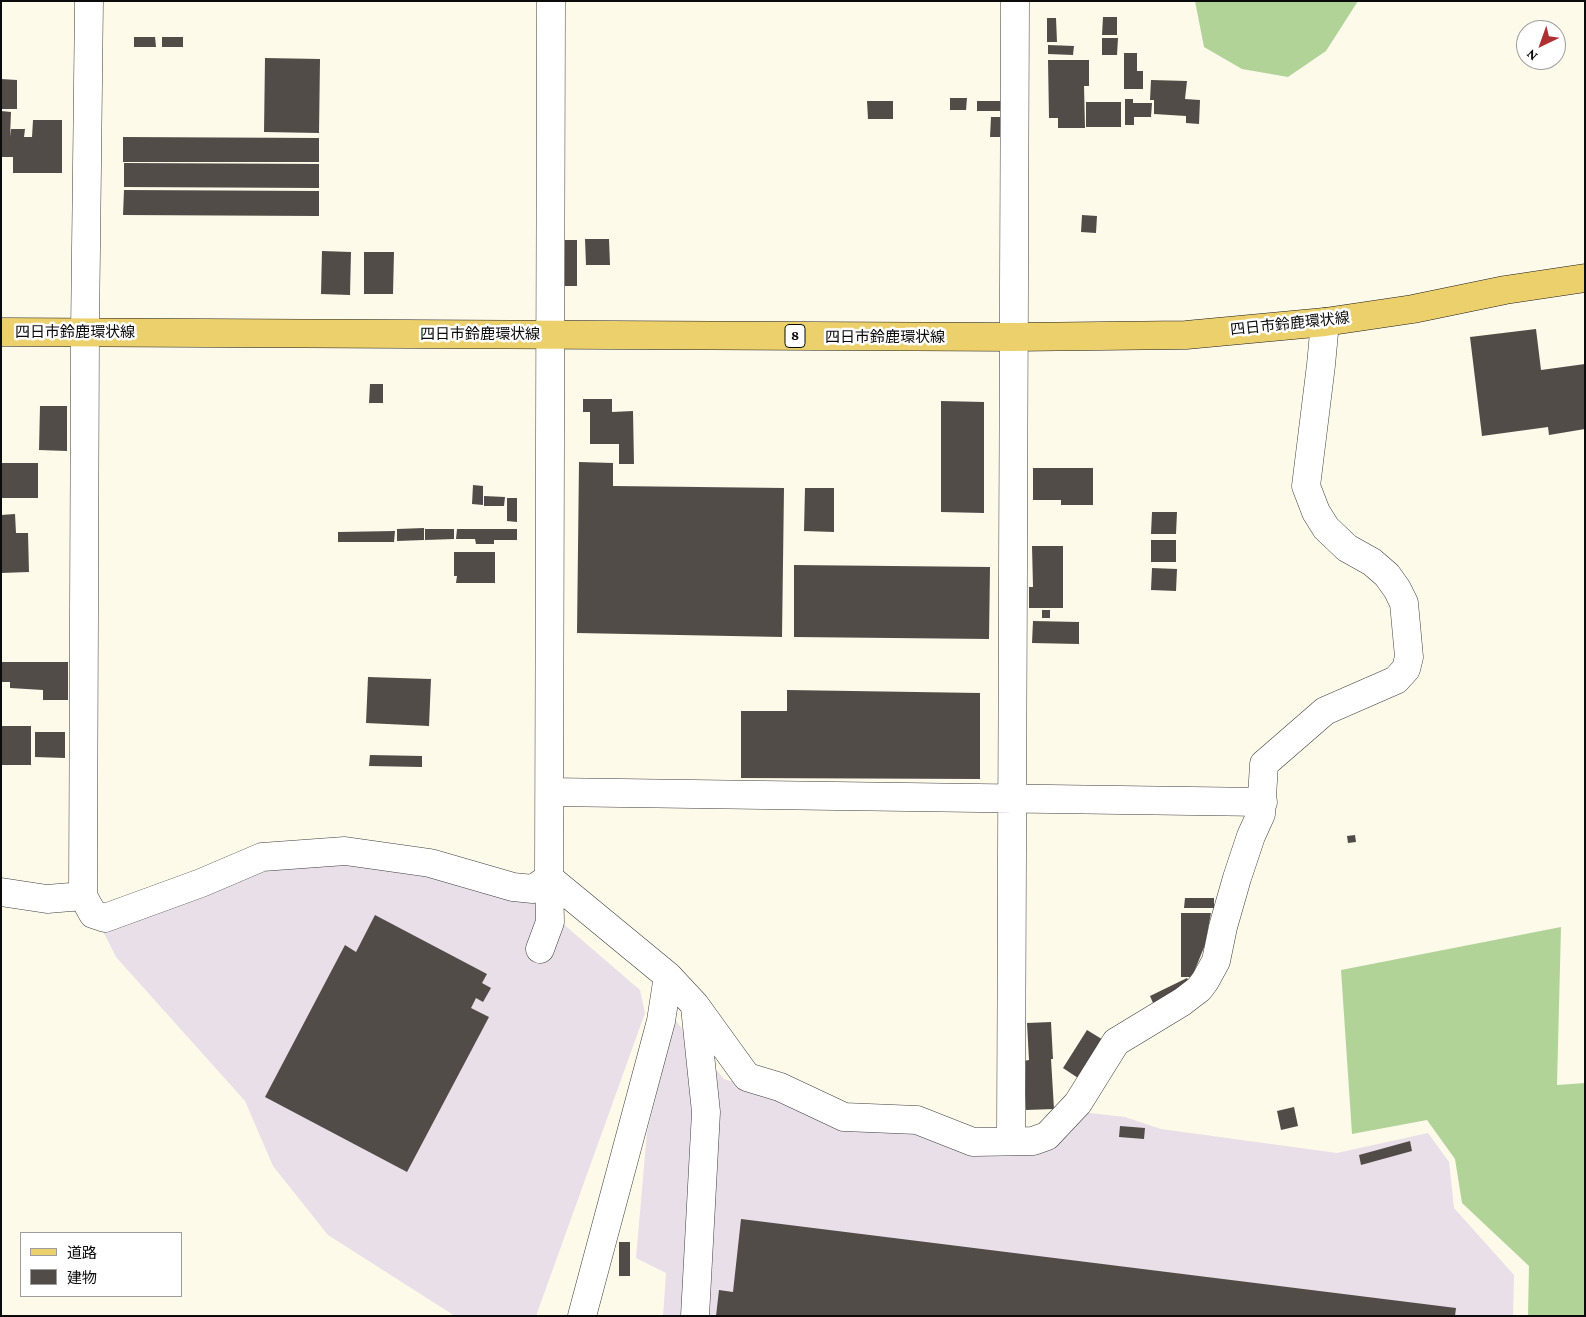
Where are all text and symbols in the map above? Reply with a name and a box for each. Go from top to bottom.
north arrow [1516,20,1566,70]
text: N [1523,46,1541,65]
street label: 四日市鈴鹿環状線 [1229,309,1351,339]
street label: 四日市鈴鹿環状線 [15,323,135,341]
road number: 8 [785,324,805,348]
street label: 四日市鈴鹿環状線 [420,325,540,343]
street label: 四日市鈴鹿環状線 [825,328,945,346]
legend [20,1232,182,1297]
text: 道路 [67,1245,97,1261]
text: 建物 [67,1270,97,1286]

